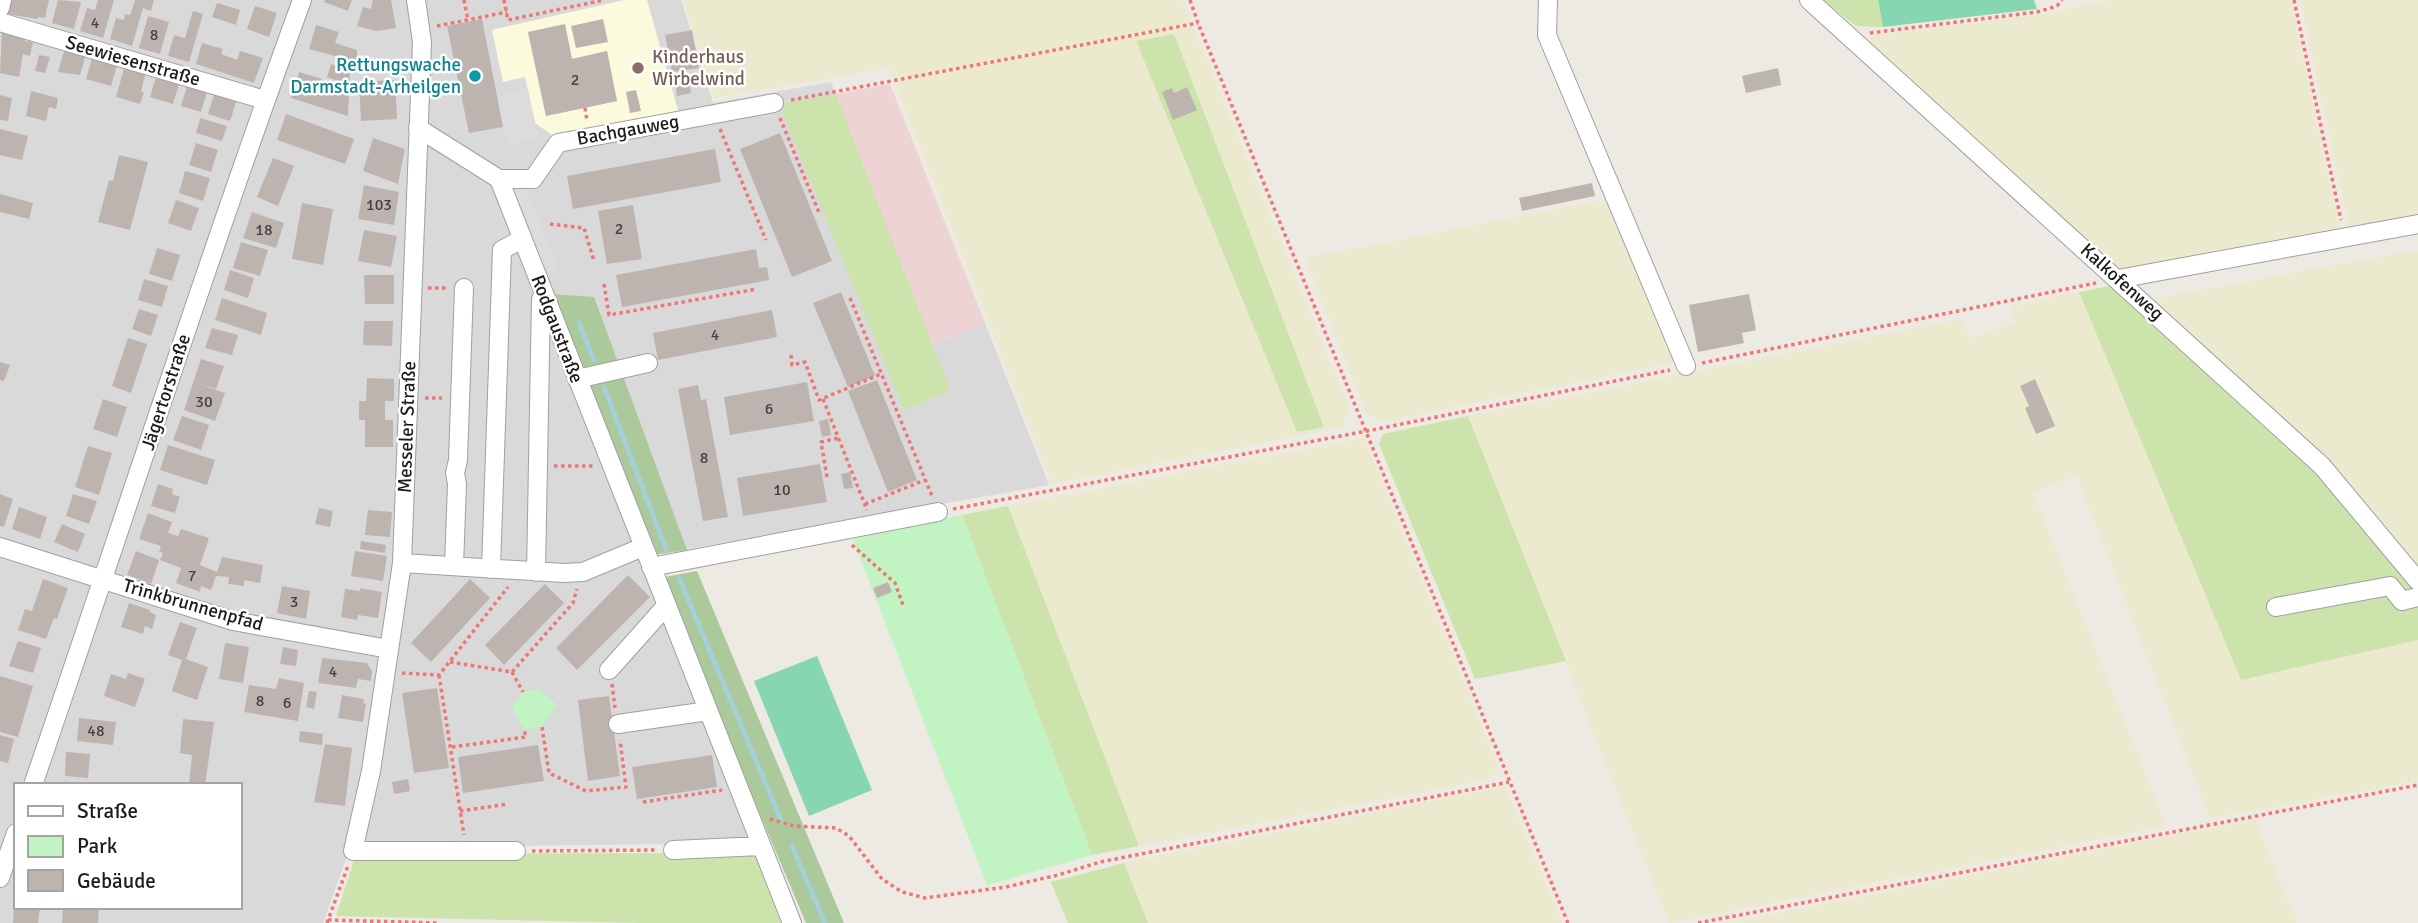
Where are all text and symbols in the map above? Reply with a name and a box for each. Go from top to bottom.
house number: 4 [91,13,100,33]
house number: 8 [150,25,158,45]
street label: Seewiesenstraße [63,30,203,92]
place label: Kinderhaus Wirbelwind [652,45,745,91]
place label: Rettungswache Darmstadt-Arheilgen [290,53,461,99]
marker: Kinderhaus Wirbelwind [630,60,646,76]
marker: Rettungswache Darmstadt-Arheilgen [467,68,483,84]
house number: 2 [571,70,579,90]
street label: Bachgauweg [575,109,681,151]
house number: 103 [366,195,392,215]
house number: 2 [615,219,623,239]
house number: 18 [255,220,273,240]
street label: Kalkofenweg [2075,238,2169,326]
street label: Rodgaustraße [525,271,589,387]
house number: 4 [711,325,720,345]
street label: Jägertorstraße [136,331,196,453]
street label: Messeler Straße [393,361,421,493]
house number: 30 [195,392,213,412]
house number: 6 [765,399,773,419]
house number: 8 [700,448,708,468]
house number: 10 [773,480,791,500]
house number: 7 [188,566,196,586]
street label: Trinkbrunnenpfad [120,573,266,637]
house number: 3 [290,592,298,612]
house number: 4 [329,662,338,682]
house number: 8 [256,691,264,711]
house number: 6 [283,693,291,713]
house number: 48 [87,721,105,741]
legend [14,783,242,909]
text: Straße [77,798,138,824]
text: Park [77,833,118,859]
text: Gebäude [77,868,156,894]

